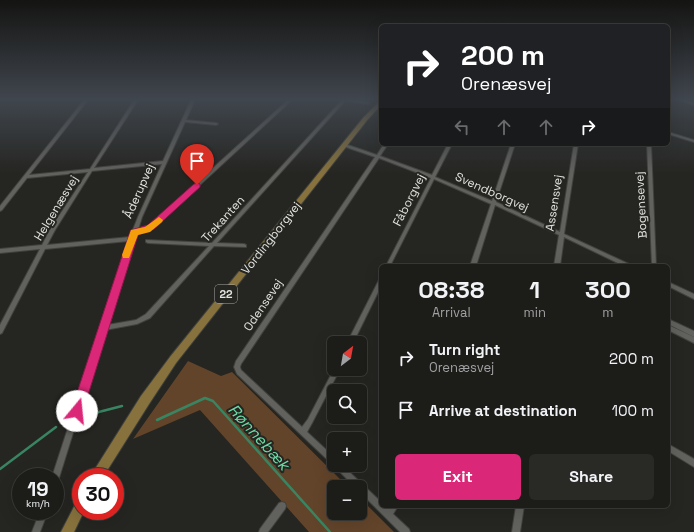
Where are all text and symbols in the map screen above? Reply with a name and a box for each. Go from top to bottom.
text: 200 m [461,37,545,73]
icon: right [395,40,447,92]
text: Orenæsvej [461,72,551,95]
icon: left [451,116,473,138]
icon: ahead [493,116,515,138]
icon: ahead [535,116,557,138]
icon: right [577,116,599,138]
pin [180,144,214,185]
icon: arrive [186,150,208,172]
street label: Åderupvej [120,161,158,221]
street label: Svendborgvej [453,169,531,215]
street label: Fåborgvej [389,171,429,229]
street label: Bogensevej [631,171,651,239]
street label: Helgenæsvej [30,172,82,244]
street label: Assensvej [542,174,566,232]
street label: Trekanten [198,192,248,246]
street label: Vordingborgvej [238,198,304,278]
text: 08:38 [418,274,484,305]
text: 1 [529,274,540,305]
text: 300 [585,274,631,305]
street label: Odensevej [240,276,286,334]
road number: 22 [215,285,237,303]
text: Arrival [432,304,471,321]
text: min [524,304,546,321]
text: m [602,304,614,321]
north arrow [327,336,367,376]
map controls [327,336,367,520]
text: Turn right [429,340,500,359]
icon: right [395,347,417,369]
text: 200 m [609,349,654,368]
text: Orenæsvej [429,359,494,376]
button: search [327,384,367,424]
position arrow [56,390,98,432]
water label: Rønnebæk [223,399,296,477]
icon: arrive [395,399,417,421]
text: Arrive at destination [429,401,577,420]
text: 100 m [612,401,654,420]
button: + [327,432,367,472]
button: Exit [395,454,521,500]
button: Share [529,454,654,500]
speed limit sign: 30 [72,468,124,520]
text: 19 [27,476,49,502]
button: − [327,480,367,520]
text: km/h [26,497,50,510]

